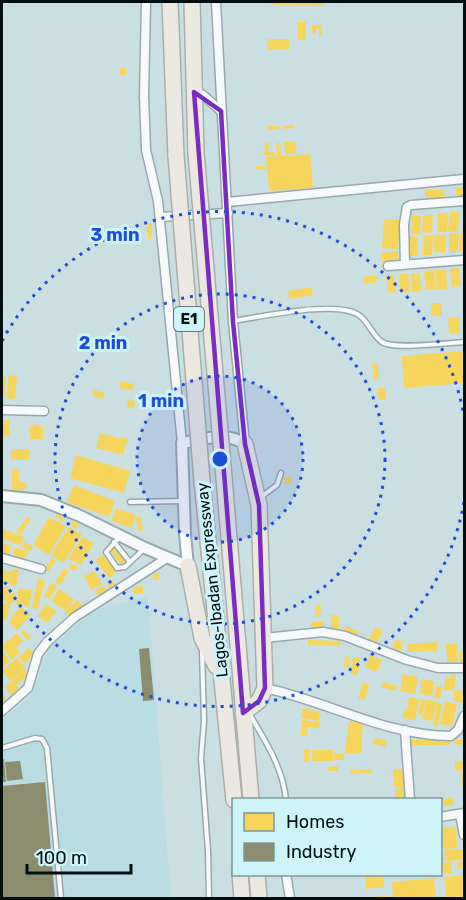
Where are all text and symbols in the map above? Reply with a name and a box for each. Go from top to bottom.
text: 3 min [91,224,139,246]
road number: E1 [174,307,204,331]
text: 2 min [79,332,127,354]
text: 1 min [138,390,184,412]
centre of rings [210,449,230,469]
street label: Lagos-Ibadan Expressway [192,481,232,678]
legend [232,798,442,876]
text: Homes [286,811,344,833]
scale bar [27,837,130,875]
text: Industry [286,841,356,863]
text: 100 m [36,847,87,869]

